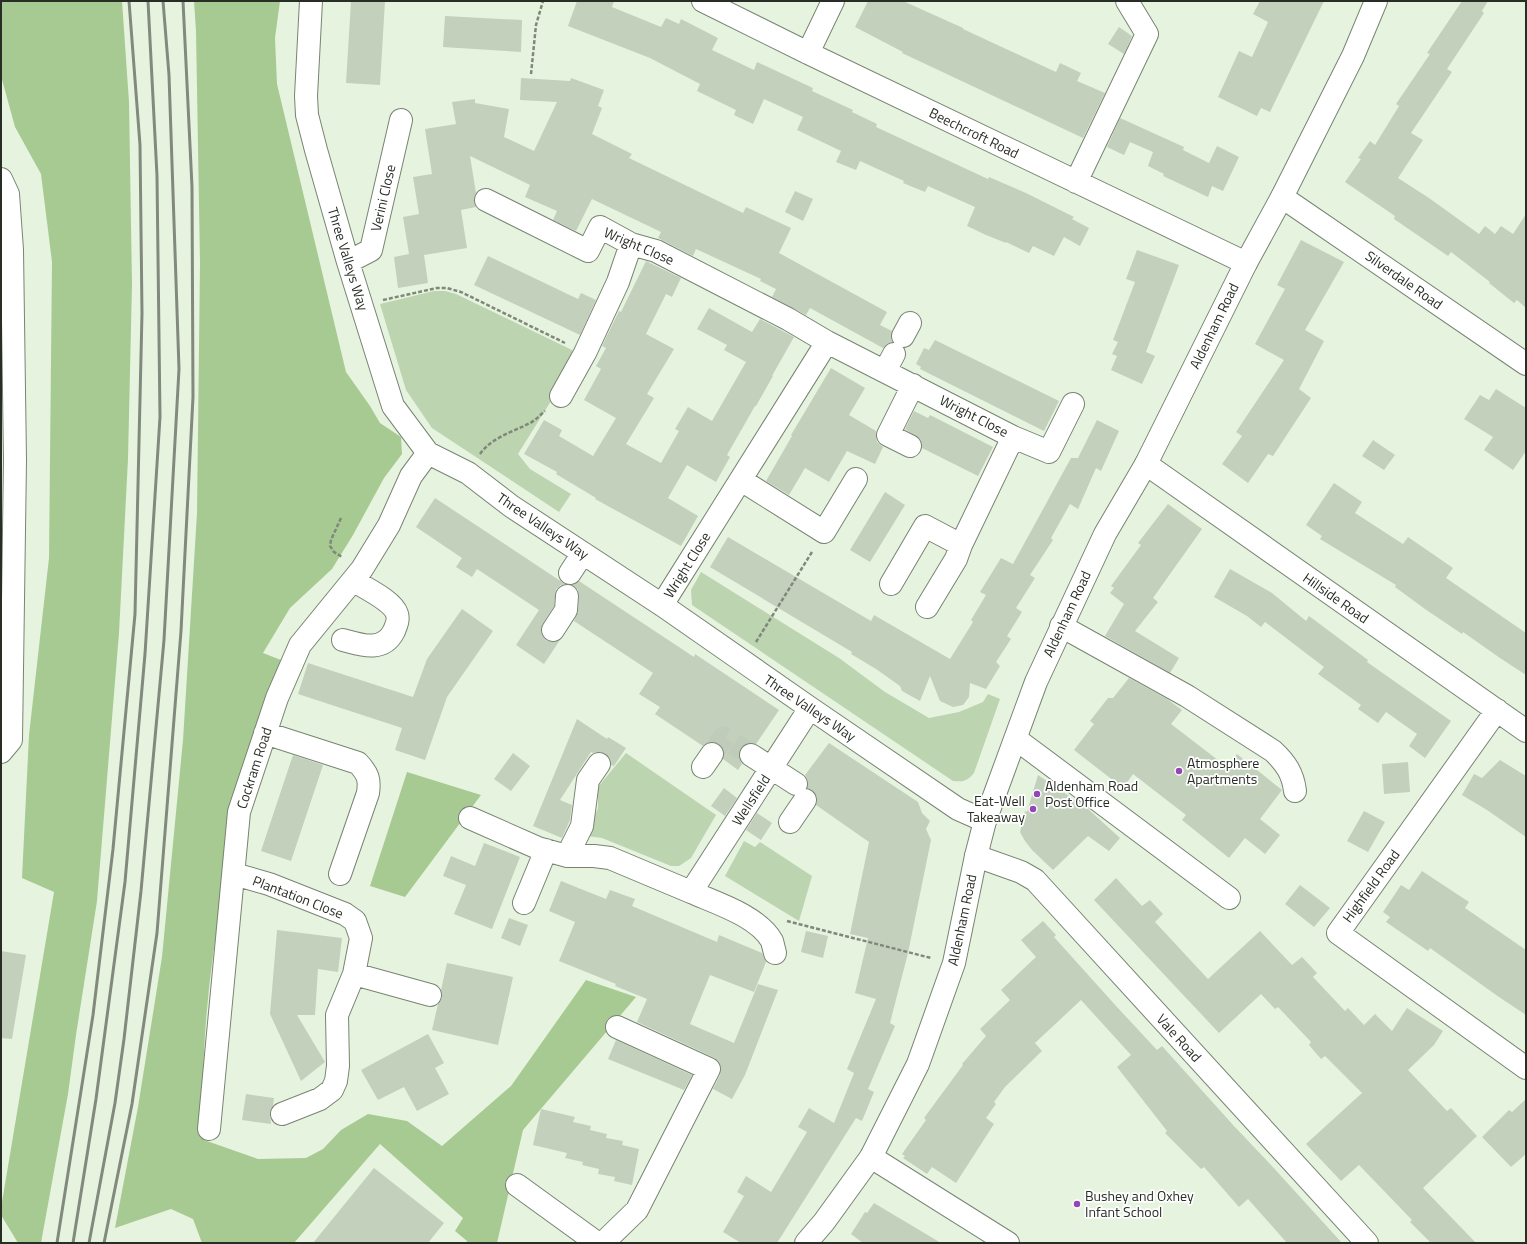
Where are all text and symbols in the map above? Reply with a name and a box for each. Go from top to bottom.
street label: Beechcroft Road [926,102,1023,163]
street label: Verini Close [365,162,400,233]
street label: Three Valleys Way [323,205,374,313]
street label: Wright Close [601,221,678,270]
street label: Silverdale Road [1361,245,1447,314]
street label: Aldenham Road [1184,279,1243,372]
street label: Wright Close [936,389,1012,442]
street label: Three Valleys Way [493,487,594,564]
street label: Wright Close [658,528,715,602]
street label: Aldenham Road [1037,567,1096,660]
street label: Hillside Road [1299,567,1374,628]
street label: Three Valleys Way [760,669,861,746]
street label: Cockram Road [230,724,277,811]
place label: Atmosphere Apartments [1187,752,1259,789]
marker: Atmosphere Apartments [1174,766,1184,776]
street label: Wellsfield [726,770,775,830]
place label: Aldenham Road Post Office [1045,775,1138,812]
marker: Aldenham Road Post Office [1032,789,1042,799]
place label: Eat-Well Takeaway [967,790,1025,827]
marker: Eat-Well Takeaway [1028,804,1038,814]
street label: Highfield Road [1337,845,1404,927]
street label: Plantation Close [250,870,347,923]
street label: Aldenham Road [942,872,981,968]
street label: Vale Road [1152,1009,1207,1066]
place label: Bushey and Oxhey Infant School [1085,1185,1194,1222]
marker: Bushey and Oxhey Infant School [1072,1199,1082,1209]

